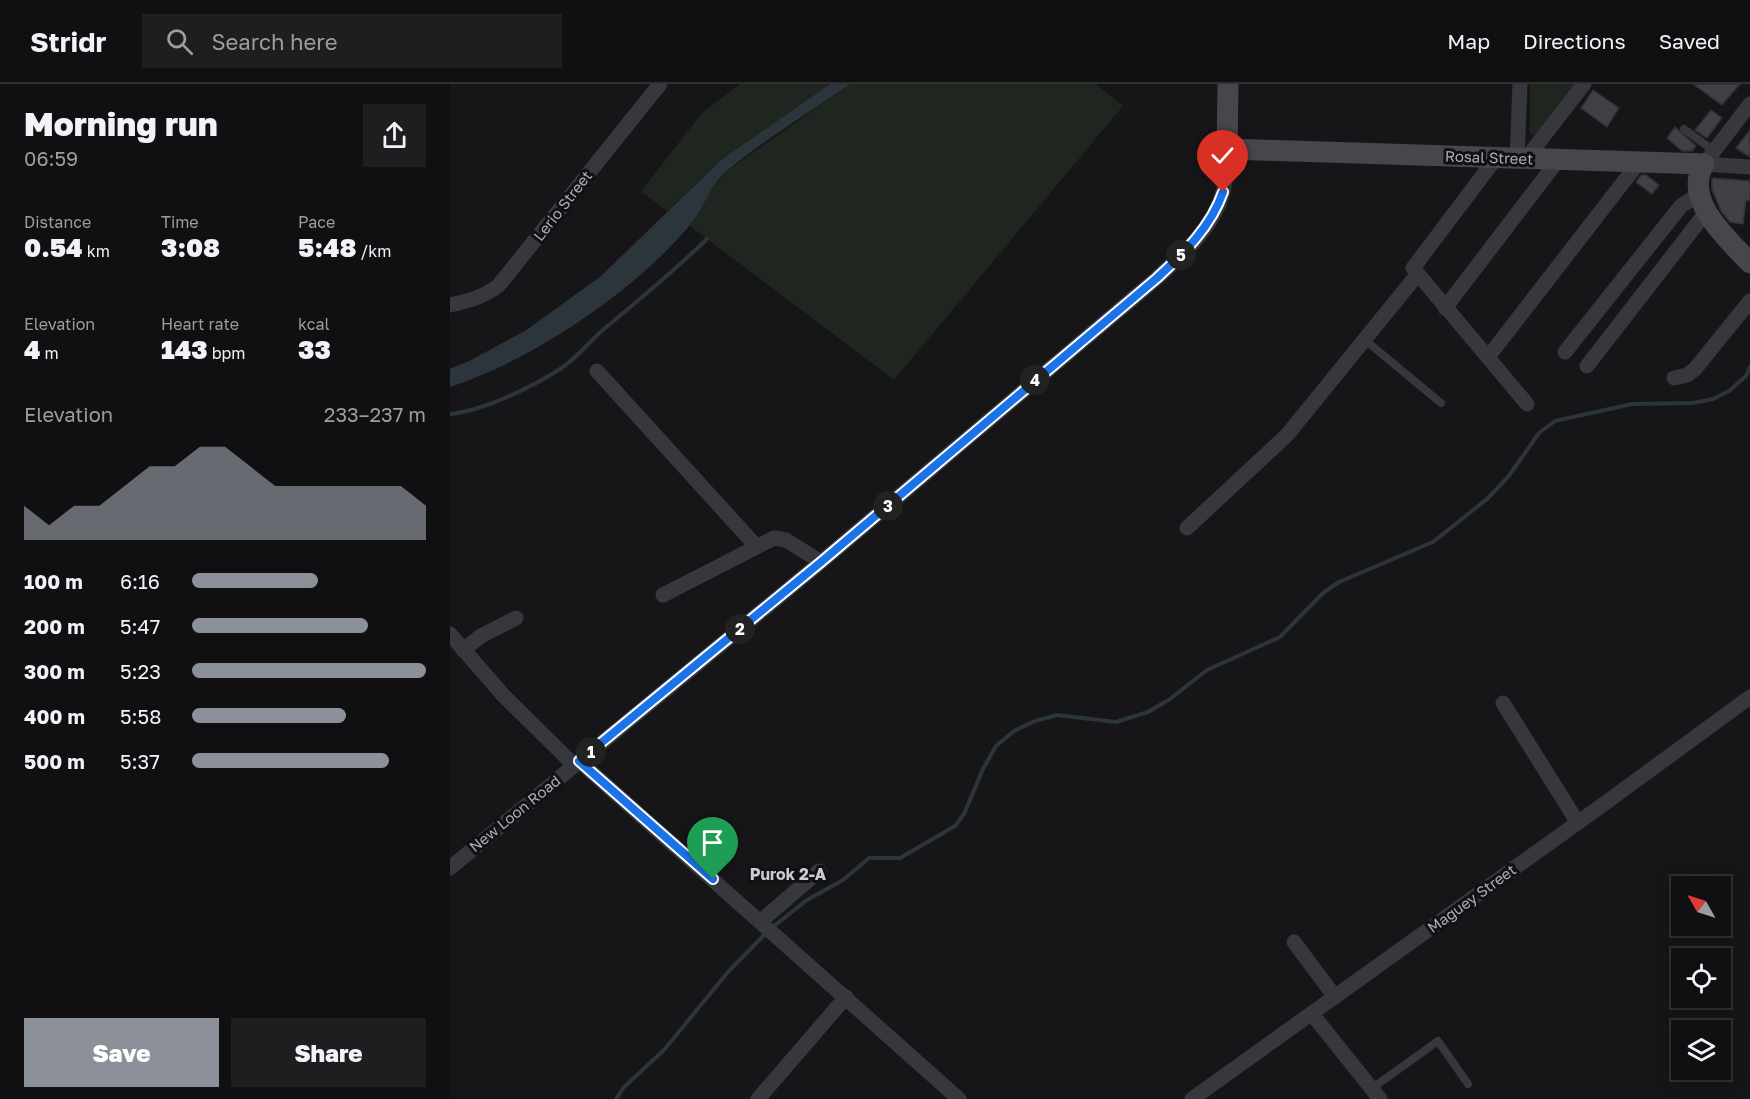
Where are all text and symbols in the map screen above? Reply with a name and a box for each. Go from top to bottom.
search box [142,14,562,68]
text: Stridr [30,25,106,58]
icon: search [163,25,196,58]
text: Search here [211,28,337,55]
text: Map [1447,28,1490,54]
text: Directions [1523,28,1626,54]
text: Saved [1659,28,1720,54]
text: Morning run [24,104,218,143]
button: share [363,104,426,167]
pin [1197,130,1248,192]
icon: check [1206,139,1239,172]
text: 06:59 [24,146,78,170]
street label: Rosal Street [1445,146,1534,168]
street label: Lerio Street [529,167,595,244]
text: Distance [24,212,91,232]
text: Time [161,212,199,232]
text: Pace [298,212,335,232]
text: 0.54 [24,232,83,263]
text: 3:08 [161,232,220,263]
text: 5:48 [298,232,357,263]
pin: 5 [1166,240,1196,270]
text: km [83,241,110,261]
text: /km [357,241,391,261]
text: 5 [1176,245,1186,265]
text: Elevation [24,314,95,334]
text: Heart rate [161,314,239,334]
text: kcal [298,314,330,334]
text: 4 [24,334,41,365]
text: 143 [161,334,208,365]
text: 33 [298,334,331,365]
text: m [41,343,59,363]
text: bpm [208,343,245,363]
pin: 4 [1020,365,1050,395]
text: 4 [1030,370,1040,390]
text: Elevation [24,402,113,426]
text: 233–237 m [324,402,426,426]
pin: 3 [873,491,903,521]
text: 3 [883,496,893,516]
text: 100 m [24,569,83,593]
text: 6:16 [120,569,160,593]
text: 200 m [24,614,85,638]
text: 5:47 [120,614,160,638]
pin: 2 [725,614,755,644]
text: 2 [735,619,745,639]
text: 300 m [24,659,85,683]
text: 5:23 [120,659,161,683]
text: 400 m [24,704,85,728]
text: 5:58 [120,704,161,728]
pin: 1 [576,737,606,767]
text: 1 [587,742,595,762]
text: 500 m [24,749,85,773]
text: 5:37 [120,749,160,773]
street label: New Loon Road [465,771,564,855]
pin [687,817,738,879]
icon: arrive [696,826,729,859]
street label: Maguey Street [1424,860,1519,936]
district label: Purok 2-A [750,864,827,884]
north arrow [1671,876,1731,936]
map controls [1671,876,1731,1080]
button: locate [1671,948,1731,1008]
button: Save [24,1018,219,1087]
button: Share [231,1018,426,1087]
button: layers [1671,1020,1731,1080]

